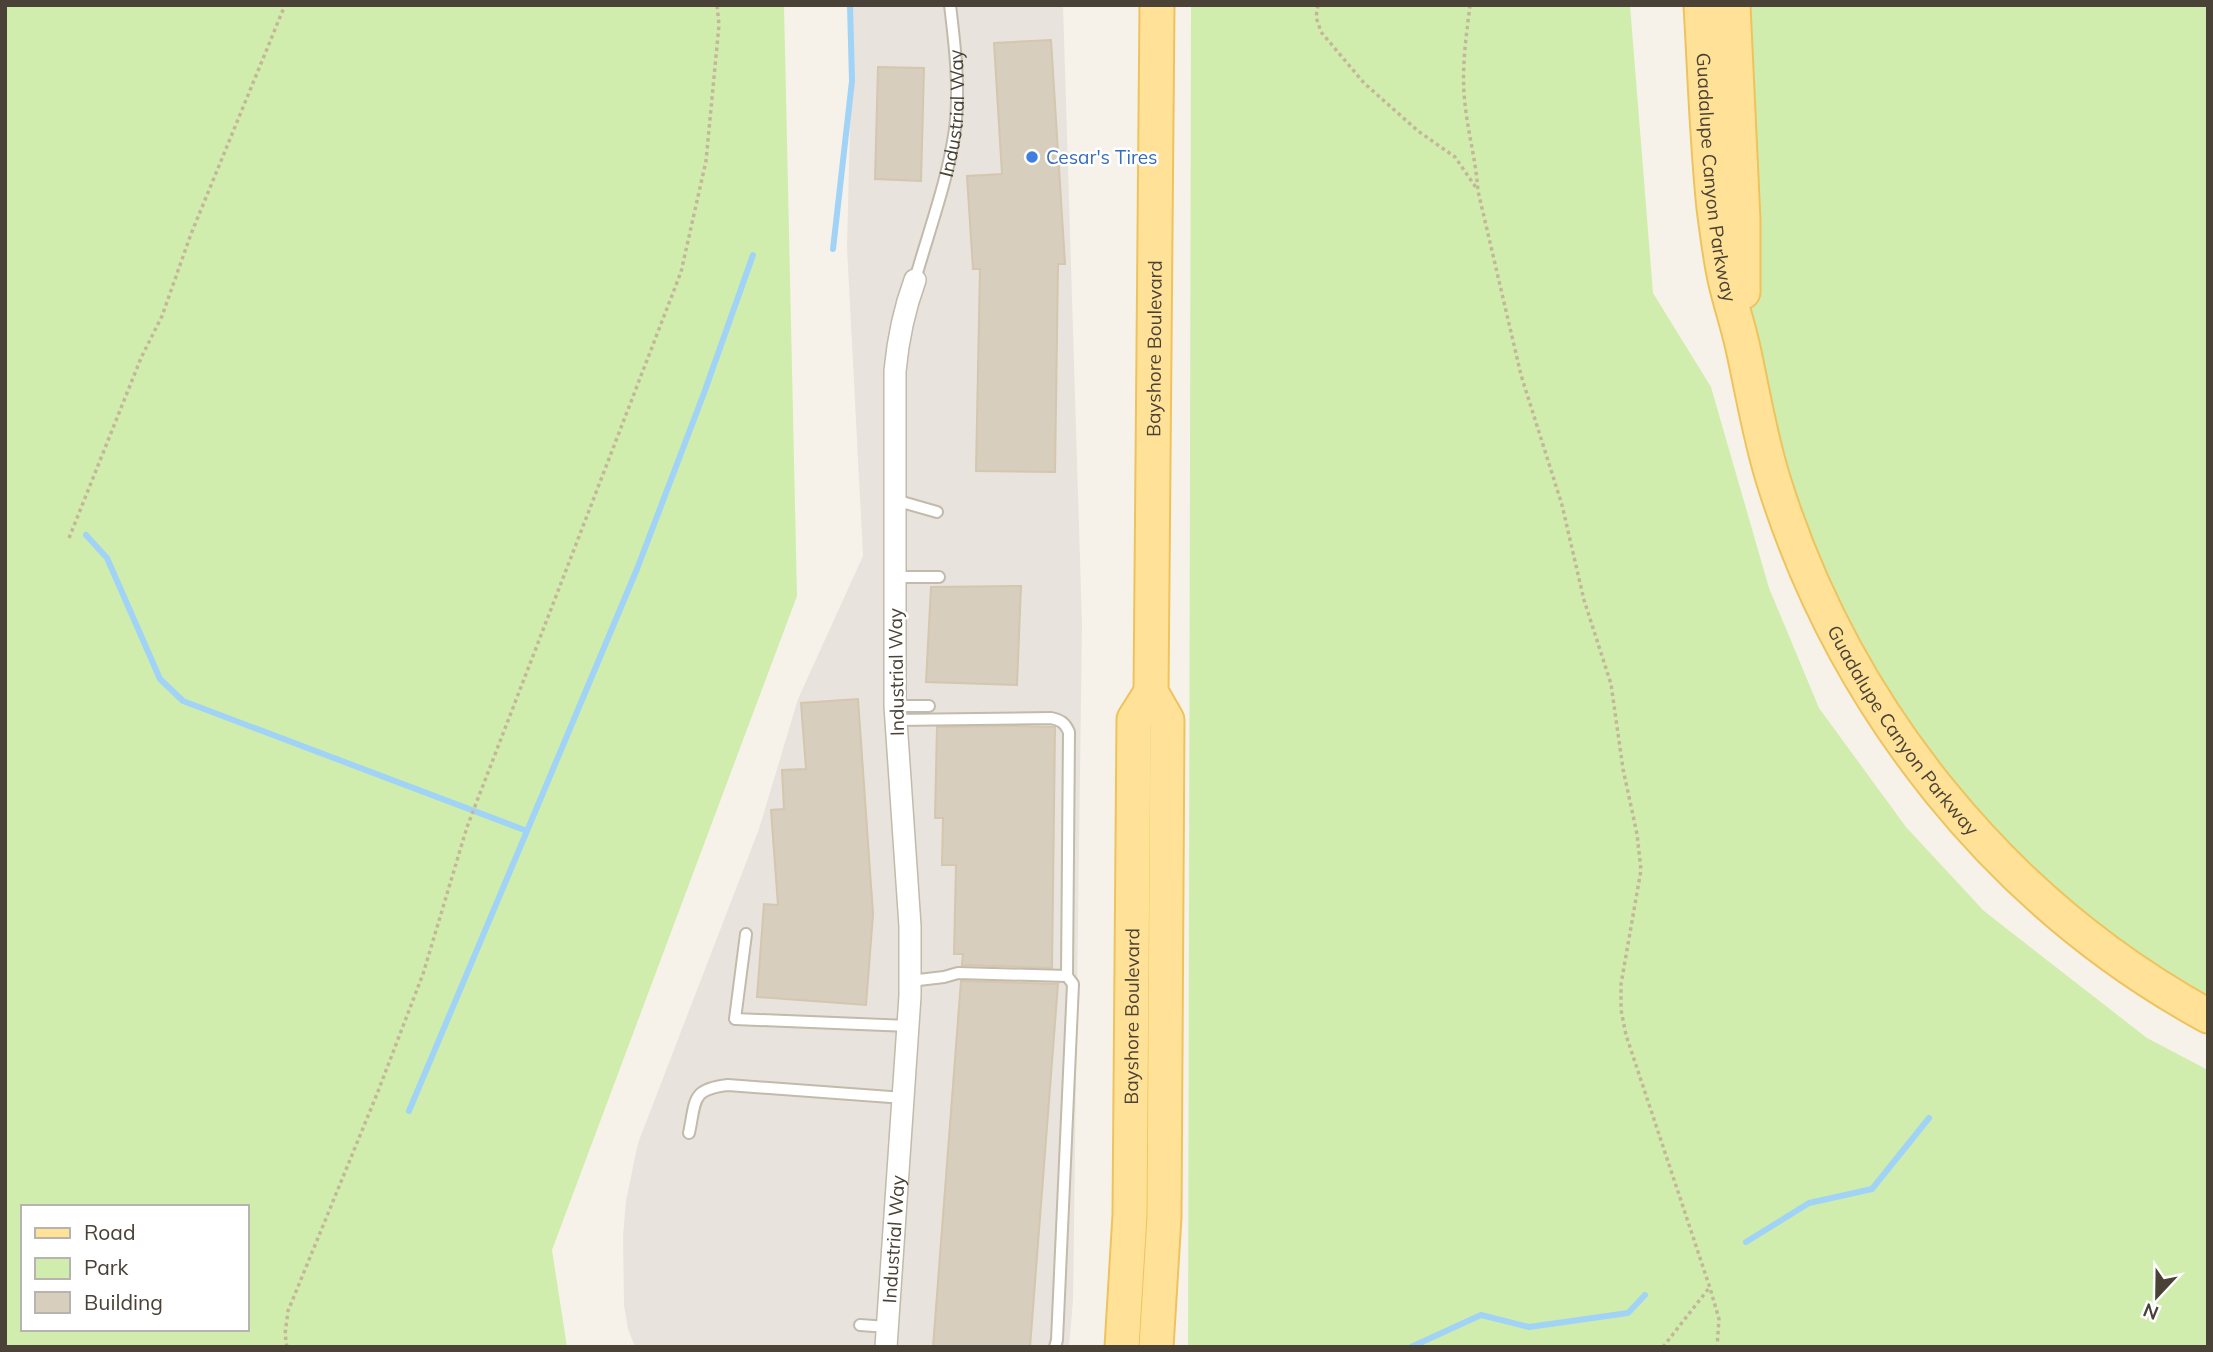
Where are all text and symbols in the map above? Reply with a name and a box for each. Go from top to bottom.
street label: Industrial Way [934,48,969,179]
street label: Guadalupe Canyon Parkway [1692,52,1742,304]
place label: Cesar's Tires [1046,145,1158,169]
marker: Cesar's Tires [1024,149,1040,165]
street label: Bayshore Boulevard [1141,260,1167,437]
street label: Industrial Way [883,608,909,736]
street label: Guadalupe Canyon Parkway [1822,621,1984,840]
street label: Bayshore Boulevard [1119,928,1144,1105]
street label: Industrial Way [877,1174,910,1304]
legend [21,1205,248,1331]
text: Road [84,1219,135,1245]
text: Park [84,1254,128,1280]
north arrow [2122,1261,2192,1331]
text: Building [84,1289,163,1315]
text: N [2139,1298,2162,1326]

